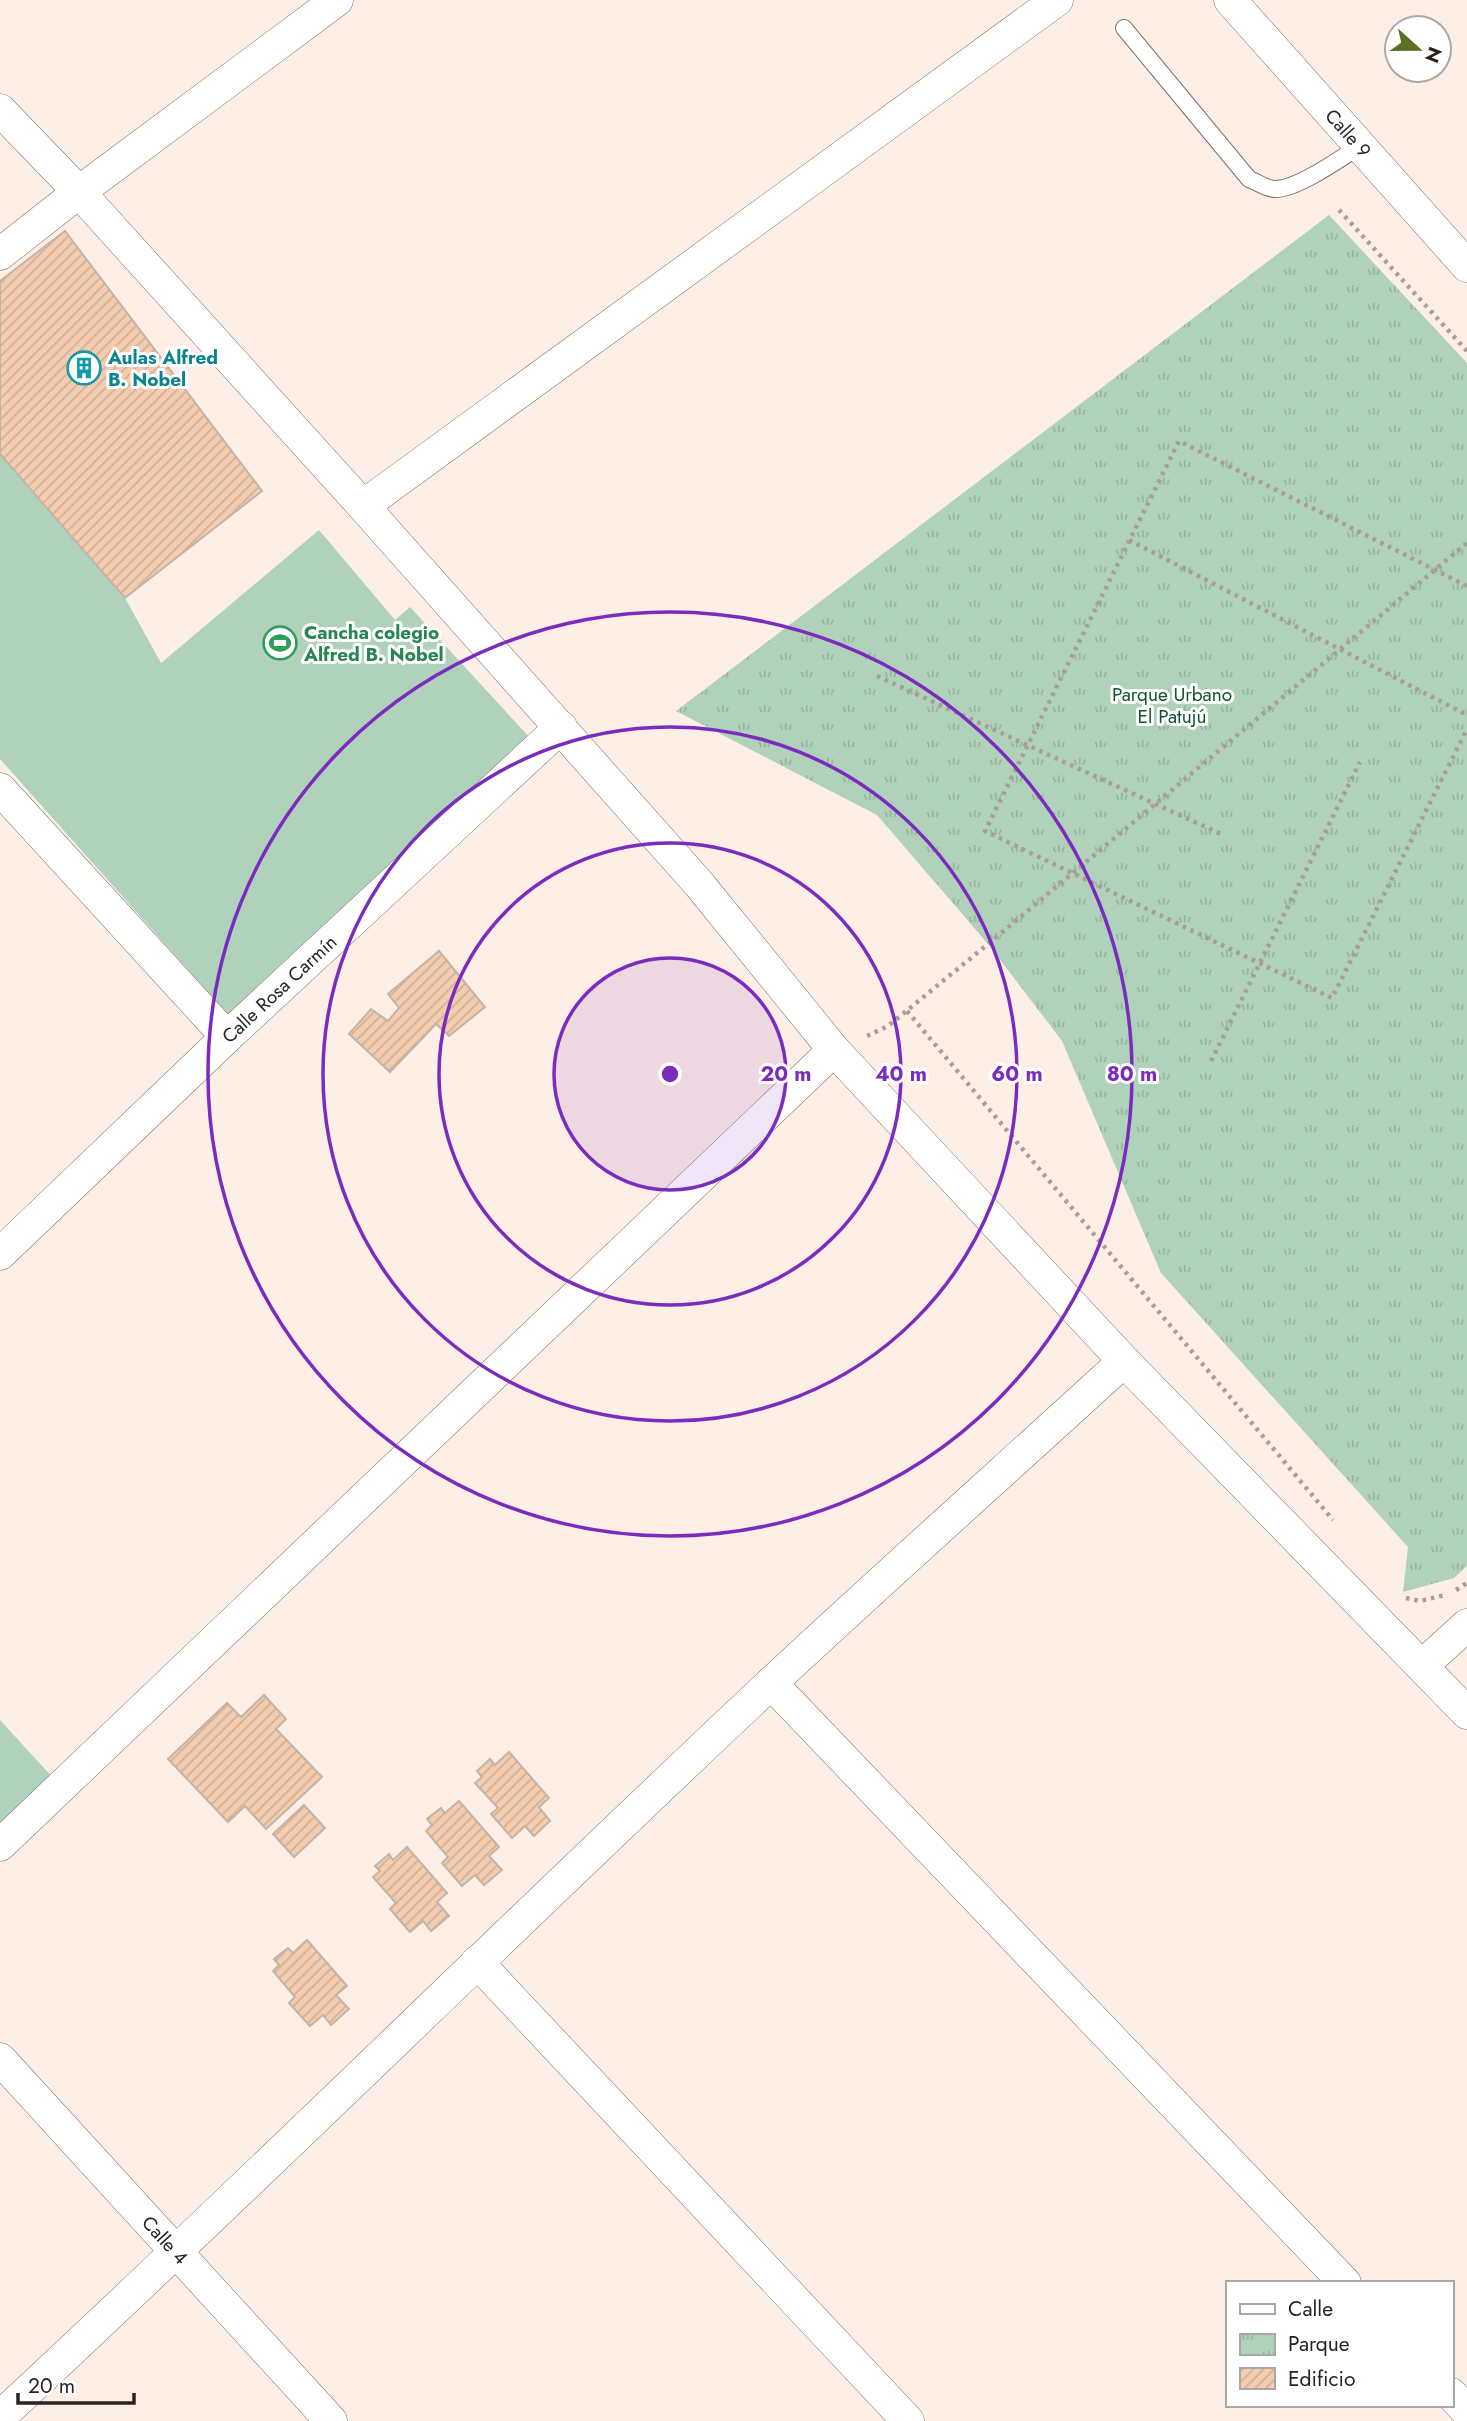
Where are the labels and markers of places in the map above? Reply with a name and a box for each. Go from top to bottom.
place label: Aulas Alfred B. Nobel [107,344,218,393]
building icon: Aulas Alfred B. Nobel [65,349,103,387]
place label: Cancha colegio Alfred B. Nobel [303,619,444,668]
sports icon: Cancha colegio Alfred B. Nobel [261,624,299,662]
centre of rings [658,1062,682,1086]

